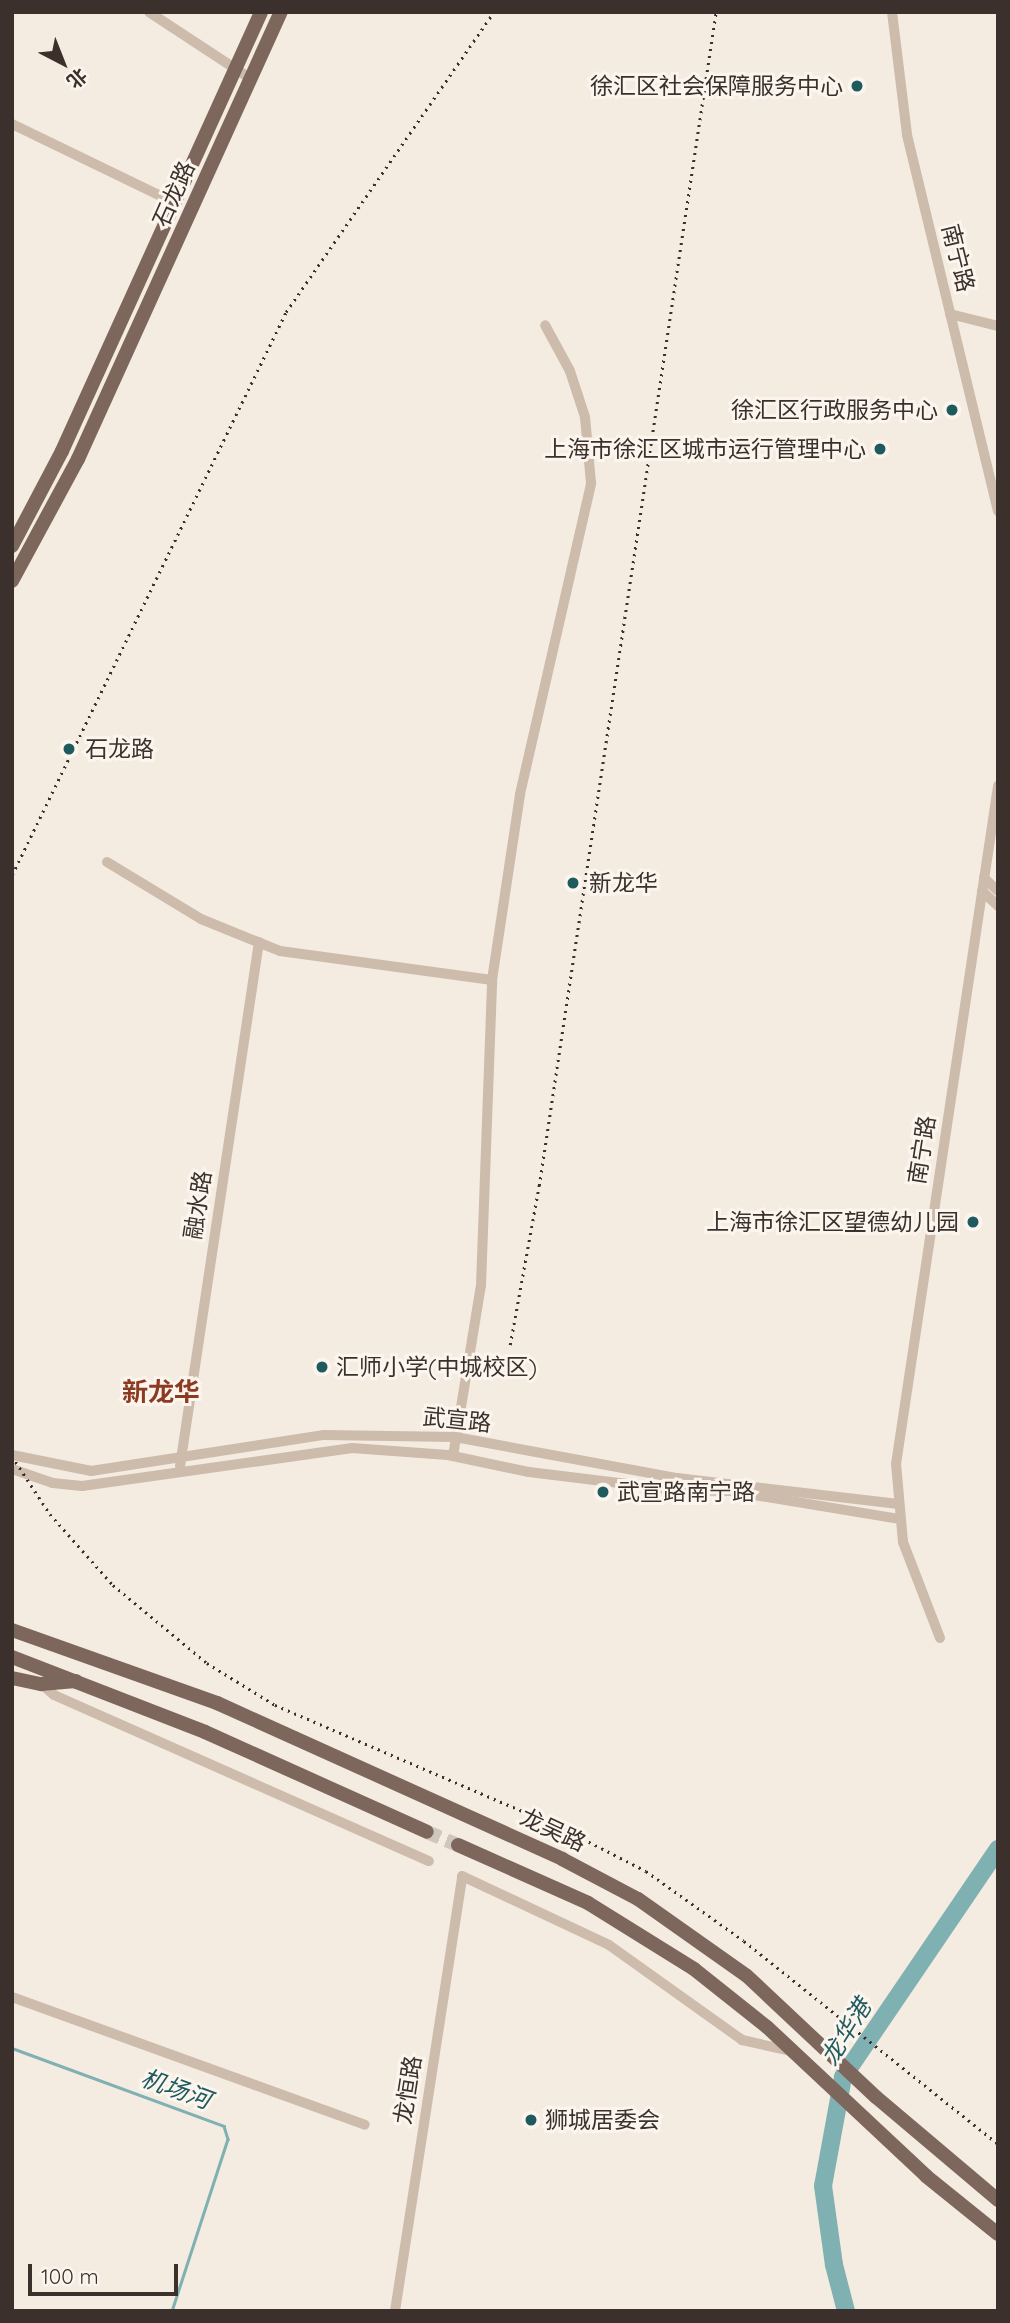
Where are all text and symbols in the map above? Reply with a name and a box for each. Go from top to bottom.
north arrow [28,28,98,98]
text: 北 [62,63,92,94]
place label: 徐汇区社会保障服务中心 [590,72,843,100]
marker: 徐汇区社会保障服务中心 [849,78,865,94]
street label: 石龙路 [147,157,201,231]
street label: 南宁路 [936,221,980,295]
place label: 徐汇区行政服务中心 [731,396,938,424]
marker: 徐汇区行政服务中心 [944,402,960,418]
place label: 上海市徐汇区城市运行管理中心 [544,435,866,463]
marker: 上海市徐汇区城市运行管理中心 [872,441,888,457]
place label: 石龙路 [85,735,154,763]
marker: 石龙路 [59,739,79,759]
place label: 新龙华 [589,869,658,897]
marker: 新龙华 [563,873,583,893]
street label: 南宁路 [903,1114,941,1186]
street label: 融水路 [179,1169,217,1241]
place label: 上海市徐汇区望德幼儿园 [706,1208,959,1236]
marker: 上海市徐汇区望德幼儿园 [965,1214,981,1230]
place label: 汇师小学(中城校区) [336,1353,537,1381]
marker: 汇师小学(中城校区) [314,1359,330,1375]
district label: 新龙华 [122,1376,200,1408]
street label: 武宣路 [421,1403,493,1437]
place label: 武宣路南宁路 [617,1478,755,1506]
marker: 武宣路南宁路 [595,1484,611,1500]
street label: 龙吴路 [516,1803,590,1857]
water label: 龙华港 [815,1994,877,2070]
street label: 龙恒路 [389,2054,427,2126]
water label: 机场河 [137,2063,215,2115]
place label: 狮城居委会 [545,2106,660,2134]
marker: 狮城居委会 [523,2112,539,2128]
scale bar [32,2250,182,2294]
text: 100 m [41,2263,99,2289]

